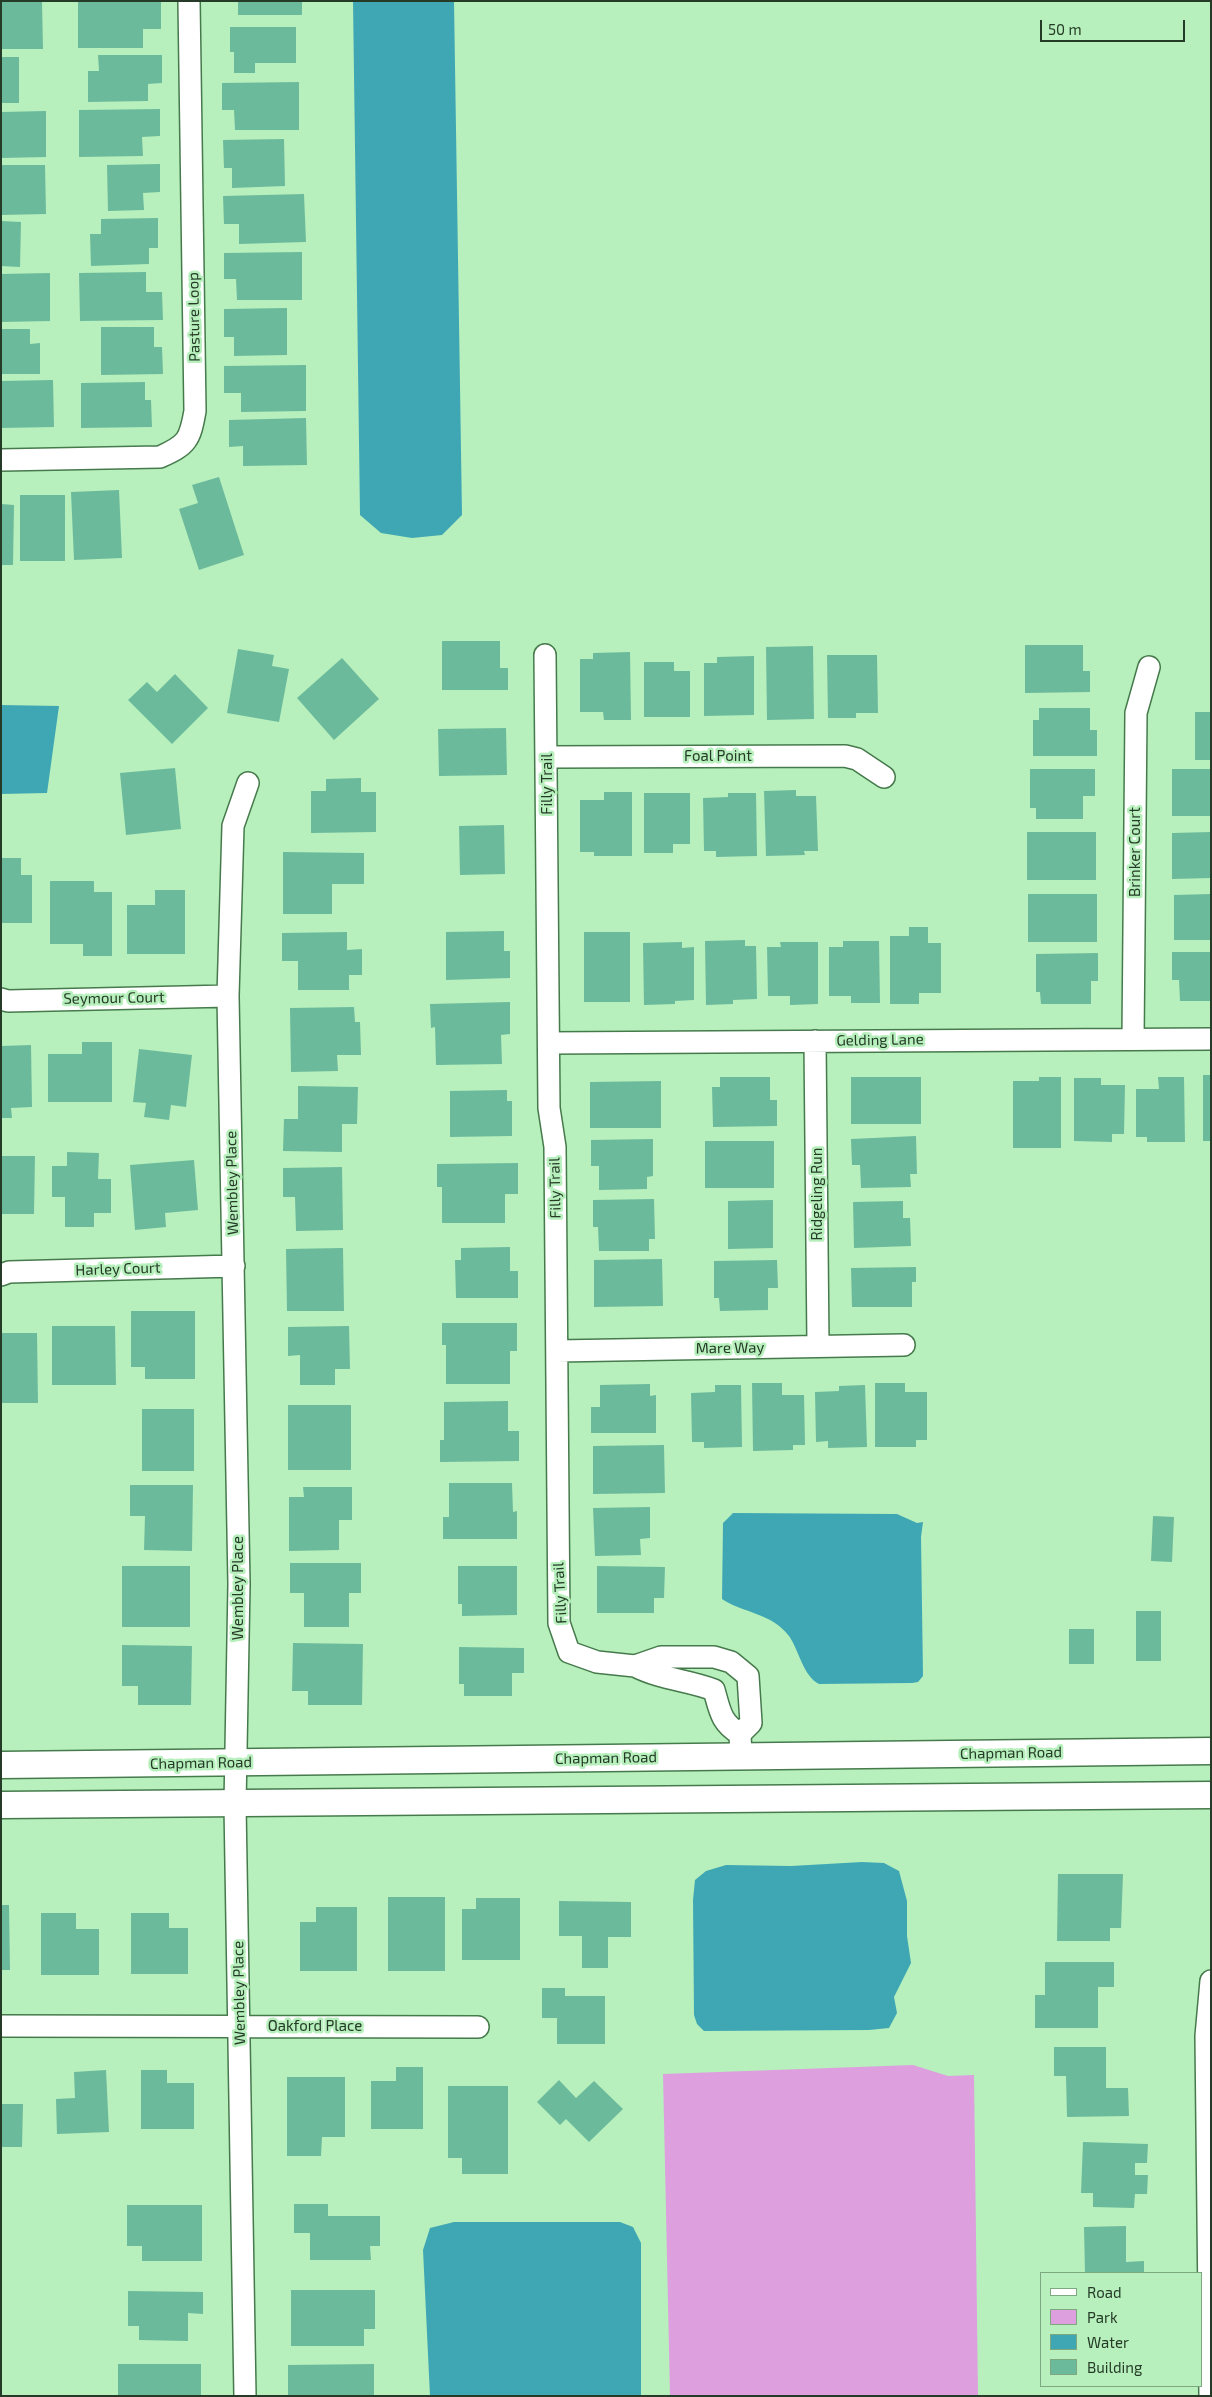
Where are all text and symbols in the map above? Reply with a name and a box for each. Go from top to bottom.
scale bar [1042,10,1187,42]
text: 50 m [1048,20,1082,38]
street label: Pasture Loop [184,272,204,362]
street label: Foal Point [684,747,752,765]
street label: Filly Trail [538,753,556,815]
street label: Brinker Court [1126,807,1144,897]
street label: Seymour Court [63,988,165,1008]
street label: Gelding Lane [836,1030,924,1050]
street label: Wembley Place [222,1131,242,1235]
street label: Ridgeling Run [808,1147,826,1241]
street label: Filly Trail [545,1157,565,1219]
street label: Harley Court [75,1259,161,1279]
street label: Mare Way [695,1338,765,1358]
street label: Wembley Place [229,1536,247,1640]
street label: Filly Trail [549,1562,571,1624]
street label: Chapman Road [960,1743,1062,1763]
street label: Chapman Road [555,1748,657,1768]
street label: Chapman Road [150,1753,252,1773]
street label: Wembley Place [229,1941,249,2045]
street label: Oakford Place [268,2017,362,2035]
legend [1040,2272,1202,2387]
text: Road [1087,2283,1122,2301]
text: Park [1087,2308,1118,2326]
text: Water [1087,2333,1129,2351]
text: Building [1087,2358,1142,2376]

